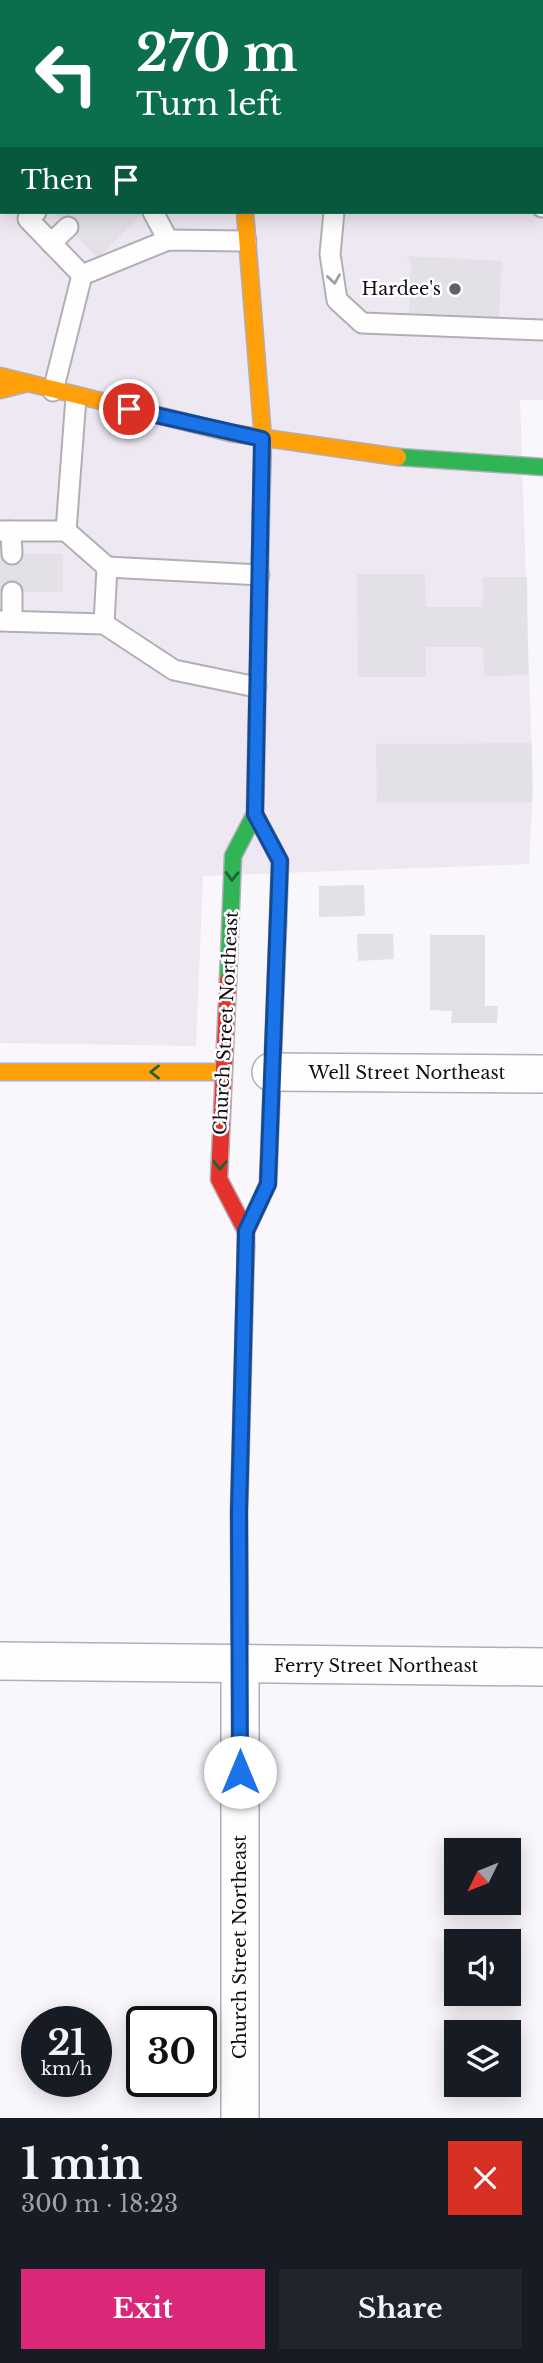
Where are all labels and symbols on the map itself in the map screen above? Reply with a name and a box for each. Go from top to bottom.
one-way arrow [326,273,341,285]
place label: Hardee's [362,278,441,300]
marker: Hardee's [447,281,463,297]
pin [99,379,159,439]
one-way arrow [225,871,240,882]
street label: Church Street Northeast [209,910,243,1136]
street label: Well Street Northeast [308,1062,506,1084]
one-way arrow [149,1064,160,1080]
one-way arrow [212,1159,227,1170]
street label: Ferry Street Northeast [274,1655,479,1677]
position arrow [203,1735,277,1809]
street label: Church Street Northeast [229,1835,251,2059]
north arrow [444,1838,522,1914]
speed limit sign: 30 [126,2006,217,2097]

